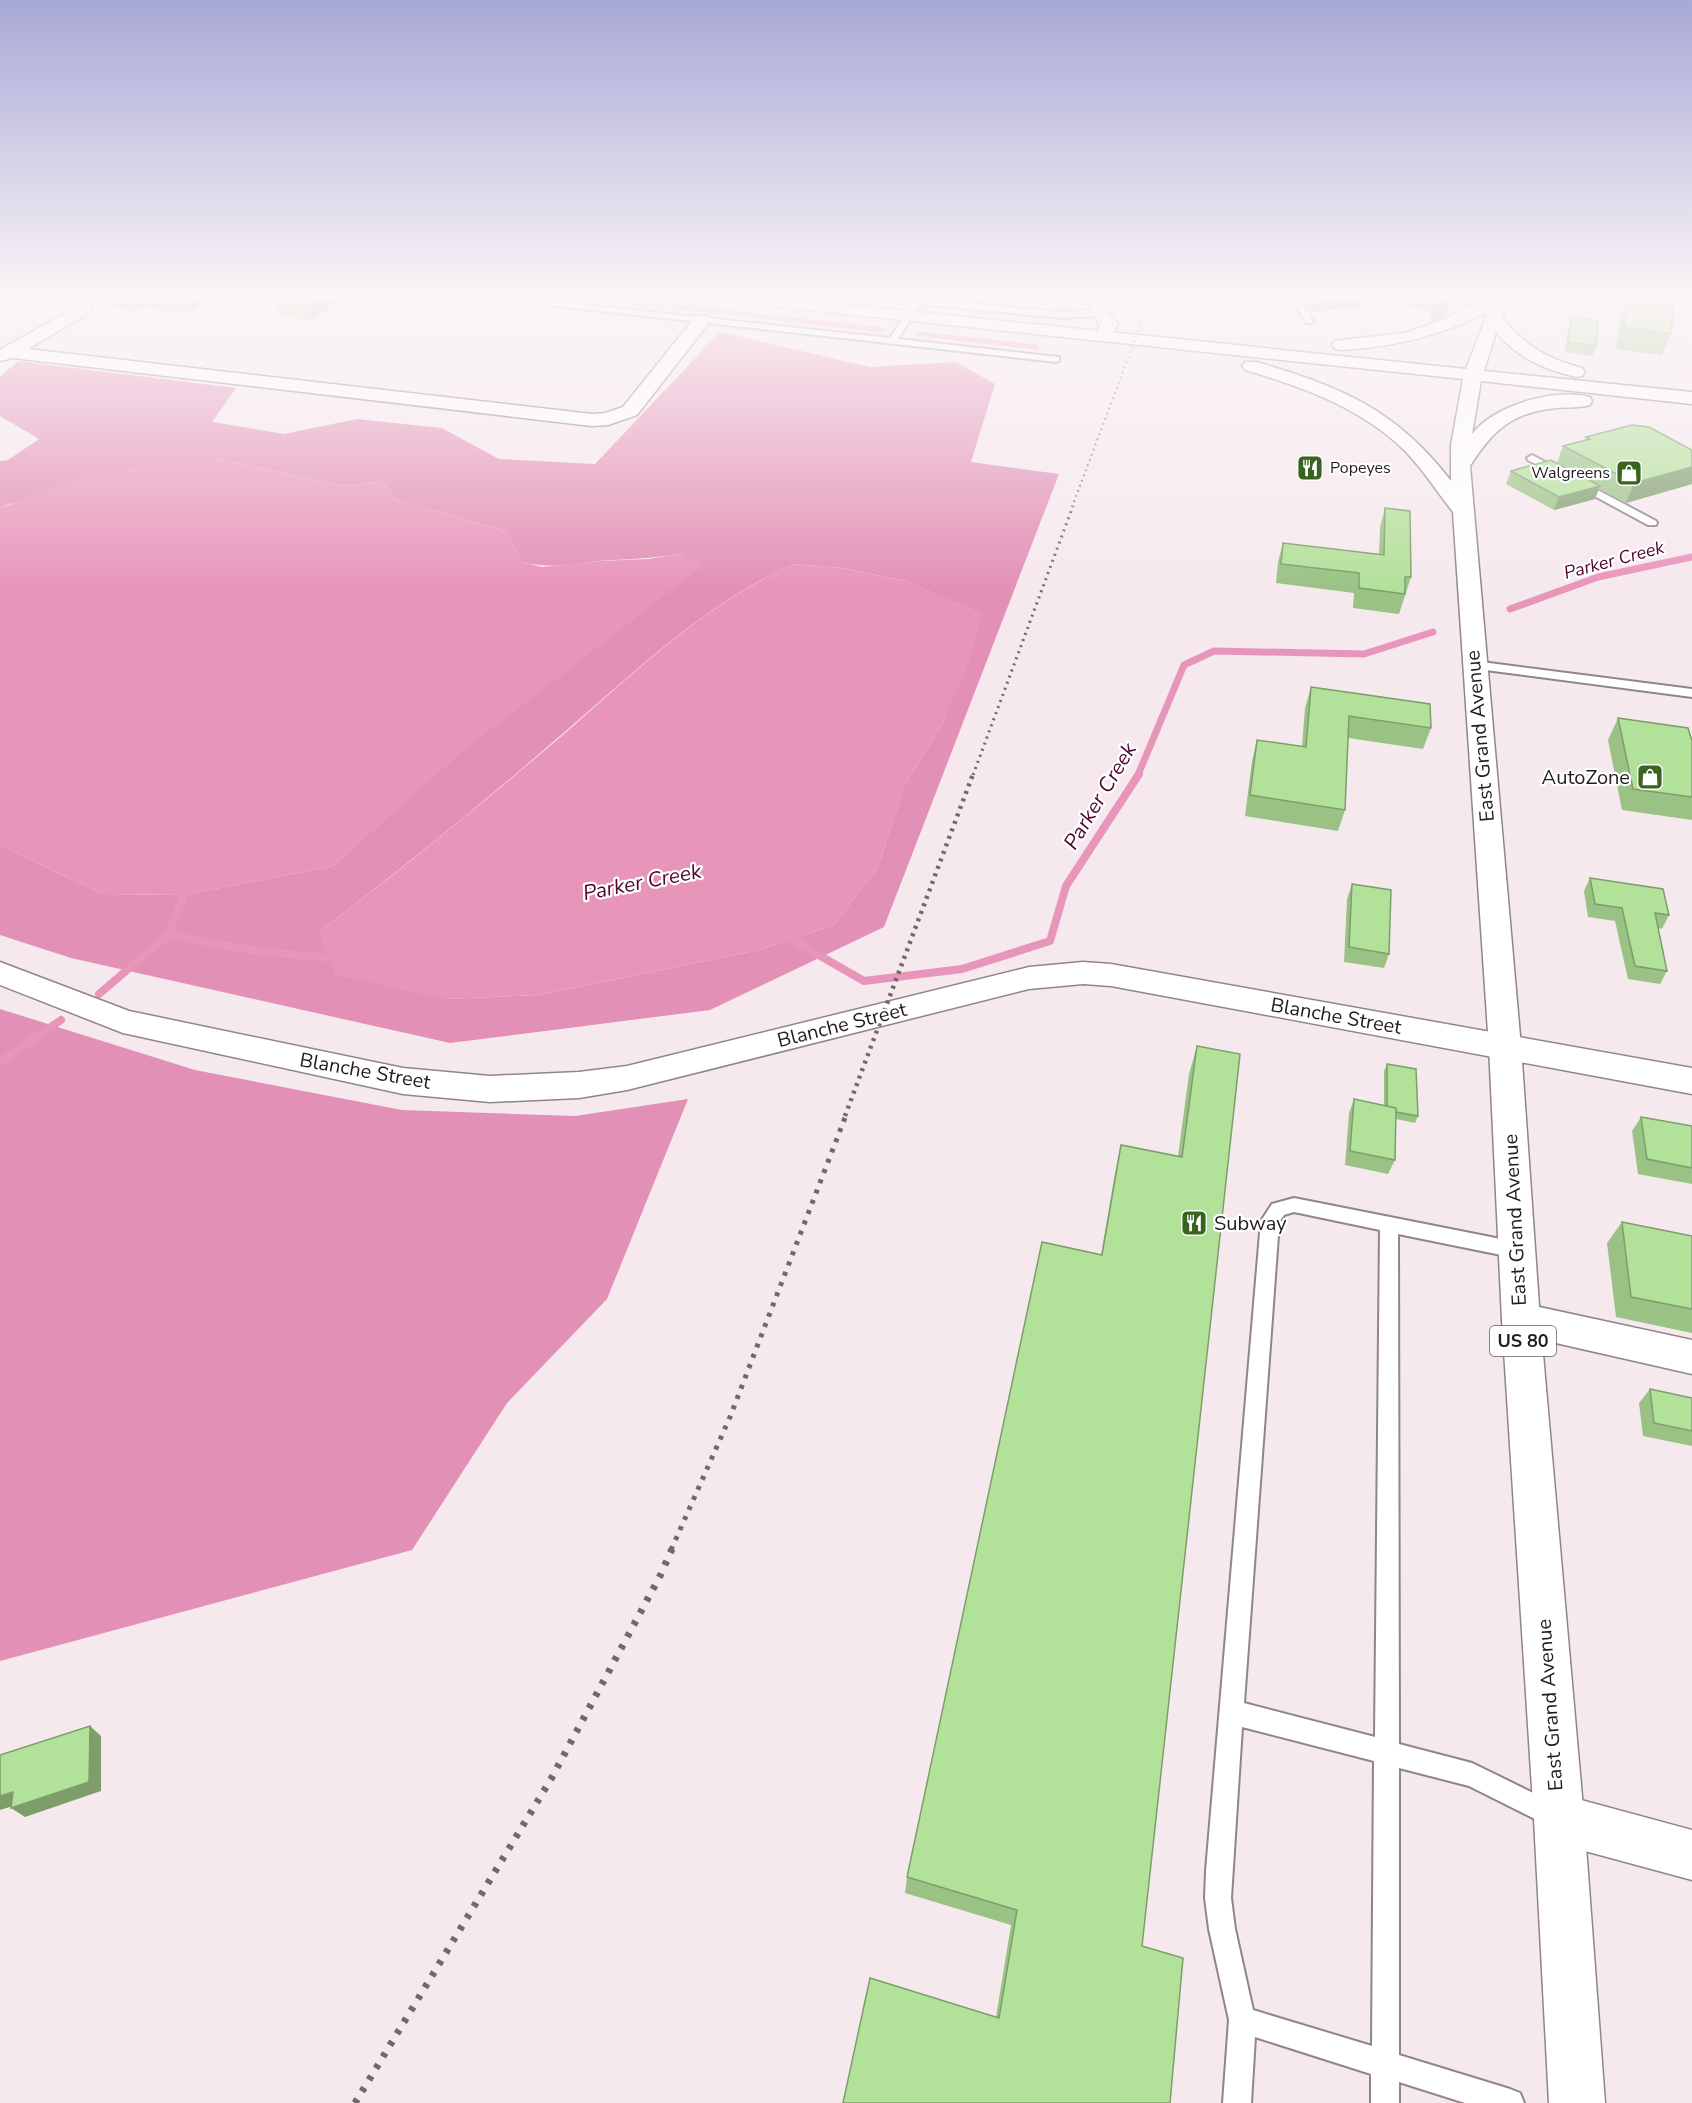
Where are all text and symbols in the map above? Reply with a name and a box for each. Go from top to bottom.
restaurant icon: Popeyes [1295,453,1325,483]
place label: Popeyes [1330,457,1391,479]
shop icon: Walgreens [1614,458,1644,488]
place label: Walgreens [1531,462,1610,484]
water label: Parker Creek [1561,535,1668,585]
street label: East Grand Avenue [1459,649,1501,823]
water label: Parker Creek [1057,737,1143,855]
shop icon: AutoZone [1635,762,1665,792]
place label: AutoZone [1542,764,1630,791]
water label: Parker Creek [580,857,704,907]
street label: Blanche Street [1268,991,1405,1041]
street label: Blanche Street [775,996,910,1054]
street label: Blanche Street [297,1046,434,1096]
street label: East Grand Avenue [1497,1133,1533,1307]
restaurant icon: Subway [1179,1208,1209,1238]
place label: Subway [1214,1210,1287,1237]
road number: US 80 [1490,1326,1556,1356]
street label: East Grand Avenue [1531,1618,1569,1792]

